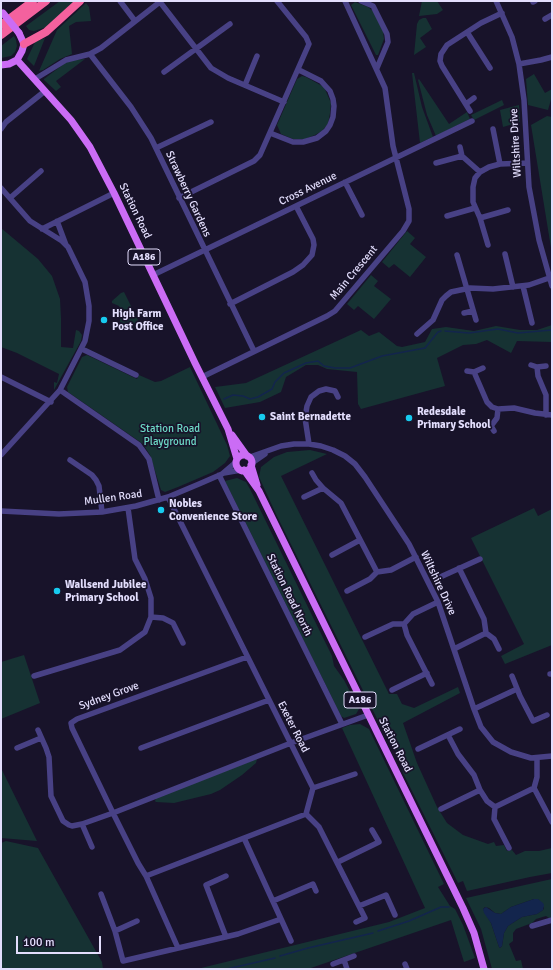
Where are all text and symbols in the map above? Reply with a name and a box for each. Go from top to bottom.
street label: Wiltshire Drive [508,108,524,178]
street label: Strawberry Gardens [162,149,214,239]
street label: Cross Avenue [277,169,339,209]
street label: Station Road [116,181,154,241]
street label: Main Crescent [327,243,381,303]
road number: A186 [128,249,160,265]
place label: High Farm Post Office [112,307,163,333]
marker: High Farm Post Office [99,315,109,325]
place label: Redesdale Primary School [417,405,491,431]
place label: Saint Bernadette [270,410,351,424]
marker: Saint Bernadette [257,412,267,422]
marker: Redesdale Primary School [404,413,414,423]
park label: Station Road Playground [140,422,200,448]
street label: Mullen Road [83,487,143,509]
place label: Nobles Convenience Store [169,497,257,523]
marker: Nobles Convenience Store [156,505,166,515]
street label: Wiltshire Drive [417,549,459,617]
street label: Station Road North [263,552,315,638]
place label: Wallsend Jubilee Primary School [65,578,146,604]
marker: Wallsend Jubilee Primary School [52,586,62,596]
street label: Sydney Grove [77,679,141,713]
road number: A186 [344,692,376,708]
street label: Exeter Road [274,699,312,755]
street label: Station Road [375,715,415,775]
scale bar [18,928,103,954]
text: 100 m [23,935,55,950]

